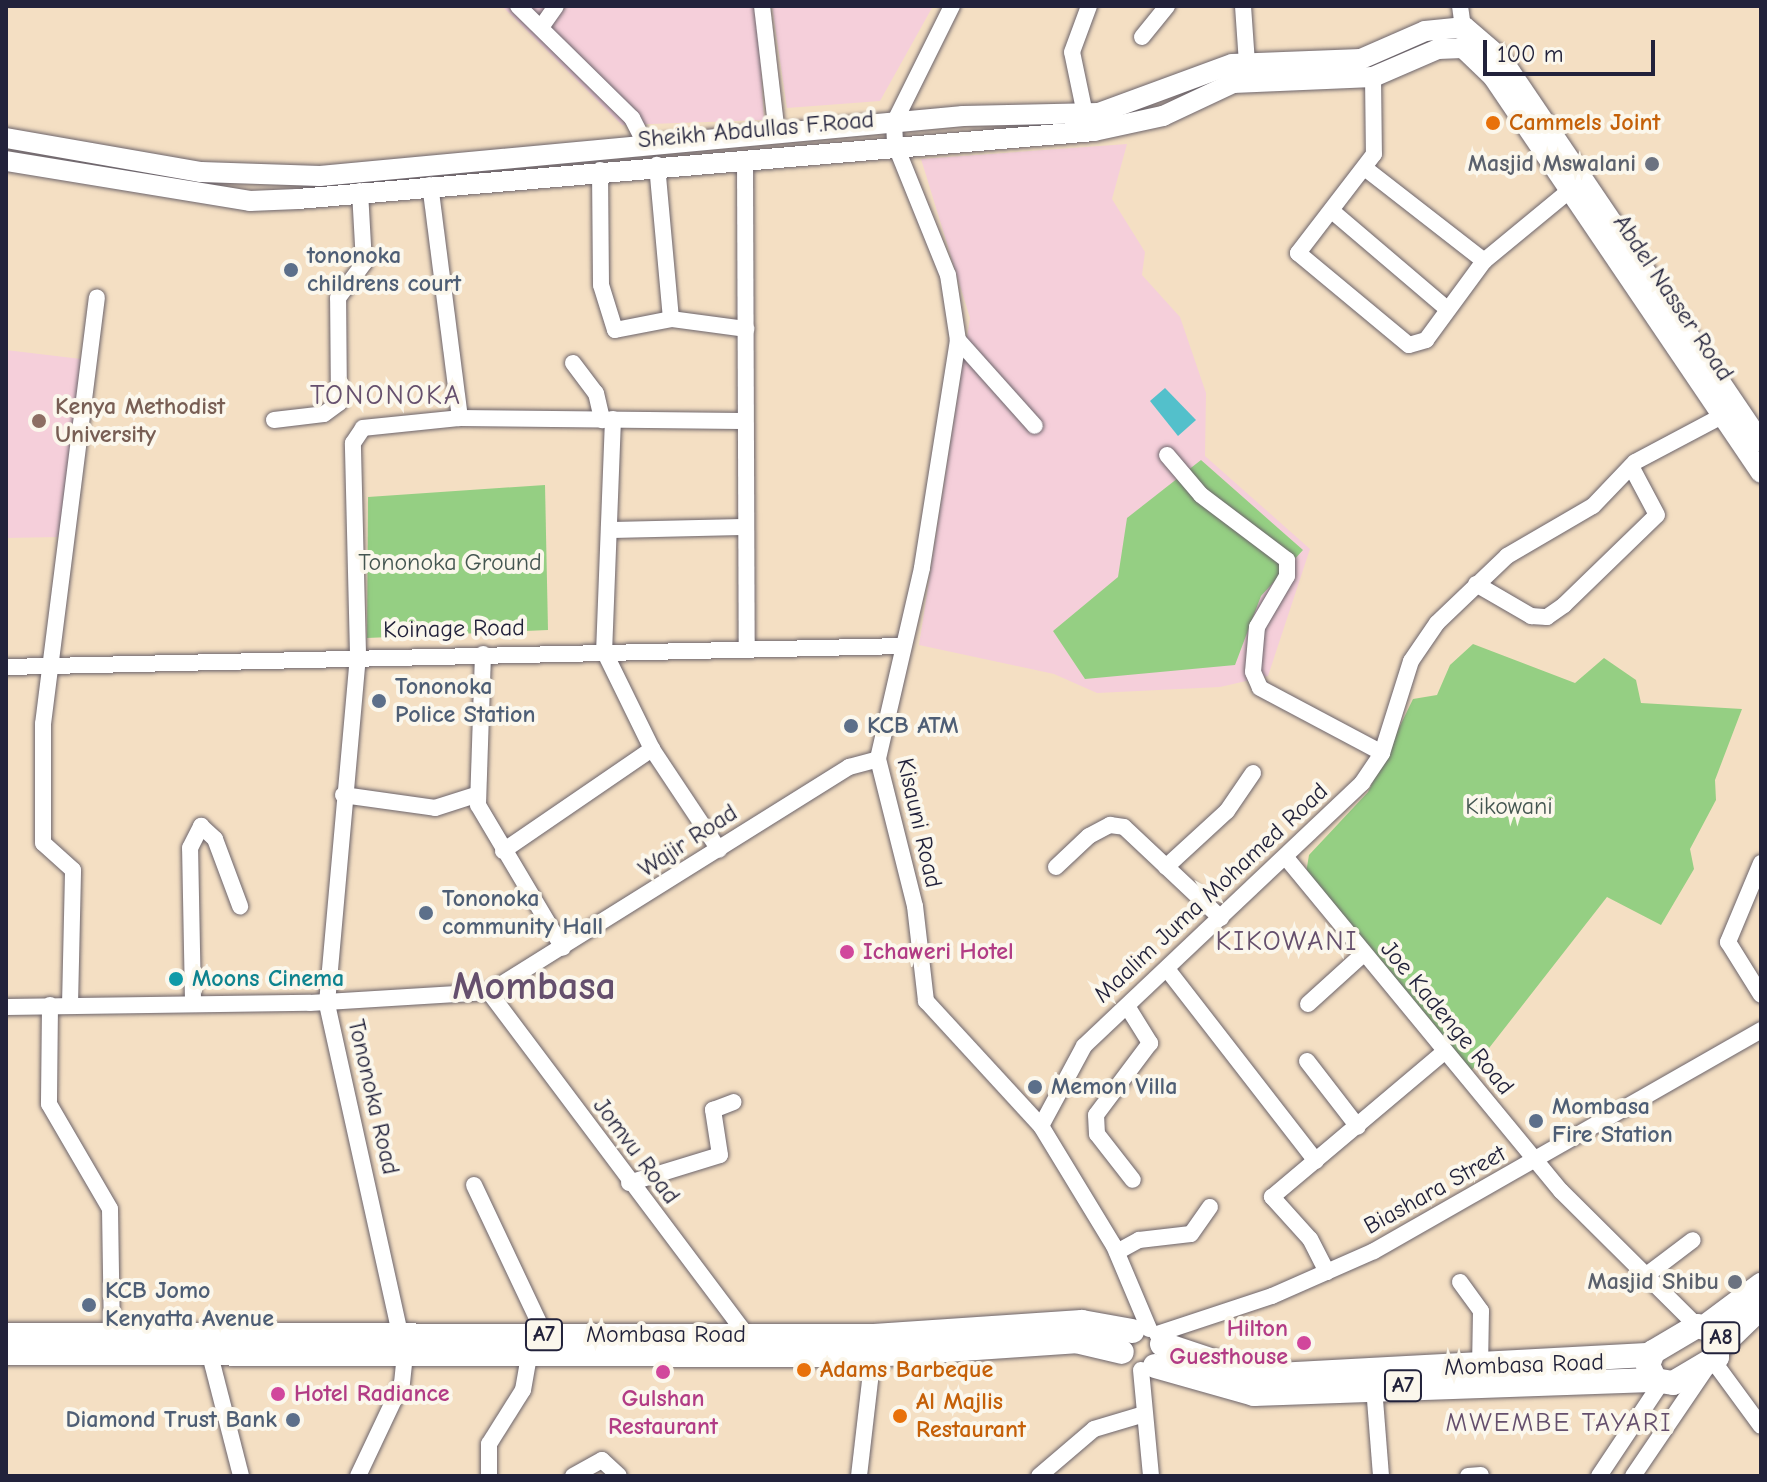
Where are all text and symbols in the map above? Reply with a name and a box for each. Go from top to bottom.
scale bar [1487,24,1659,74]
text: 100 m [1497,40,1564,68]
street label: Sheikh Abdullas F.Road [637,105,875,155]
place label: Cammels Joint [1509,109,1660,137]
marker: Cammels Joint [1484,114,1502,132]
place label: Masjid Mswalani [1468,150,1636,178]
marker: Masjid Mswalani [1643,155,1661,173]
street label: Abdel Nasser Road [1607,209,1739,387]
place label: tononoka childrens court [307,242,461,298]
marker: tononoka childrens court [282,261,300,279]
district label: TONONOKA [310,378,462,412]
place label: Kenya Methodist University [55,393,225,449]
marker: Kenya Methodist University [30,412,48,430]
park label: Tononoka Ground [358,549,542,577]
street label: Koinage Road [383,613,525,645]
place label: Tononoka Police Station [395,673,536,729]
marker: Tononoka Police Station [370,692,388,710]
place label: KCB ATM [867,712,959,740]
marker: KCB ATM [842,717,860,735]
street label: Kisauni Road [890,755,948,891]
street label: Maalim Juma Mohamed Road [1088,777,1334,1009]
park label: Kikowani [1465,793,1553,821]
street label: Wajir Road [633,798,743,884]
place label: Tononoka community Hall [442,885,603,941]
marker: Tononoka community Hall [417,904,435,922]
district label: KIKOWANI [1215,924,1359,958]
street label: Joe Kadenge Road [1374,935,1520,1101]
place label: Ichaweri Hotel [863,938,1014,966]
marker: Ichaweri Hotel [838,943,856,961]
district label: Mombasa [452,962,616,1010]
place label: Moons Cinema [192,965,344,993]
marker: Moons Cinema [167,970,185,988]
street label: Tononoka Road [341,1017,405,1177]
place label: Memon Villa [1051,1073,1177,1101]
marker: Memon Villa [1026,1078,1044,1096]
street label: Jomvu Road [587,1092,685,1210]
place label: Mombasa Fire Station [1552,1093,1673,1149]
marker: Mombasa Fire Station [1527,1112,1545,1130]
street label: Biashara Street [1359,1139,1511,1241]
place label: Masjid Shibu [1587,1268,1719,1296]
marker: Masjid Shibu [1726,1273,1744,1291]
place label: KCB Jomo Kenyatta Avenue [105,1277,274,1333]
marker: KCB Jomo Kenyatta Avenue [80,1296,98,1314]
place label: Hilton Guesthouse [1169,1315,1288,1371]
road number: A7 [524,1317,564,1353]
road number: A8 [1701,1320,1741,1356]
street label: Mombasa Road [586,1321,746,1349]
marker: Hilton Guesthouse [1295,1334,1313,1352]
street label: Mombasa Road [1444,1348,1604,1382]
place label: Adams Barbeque [820,1356,993,1384]
marker: Adams Barbeque [795,1361,813,1379]
marker: Gulshan Restaurant [654,1363,672,1381]
road number: A7 [1383,1368,1423,1404]
place label: Hotel Radiance [294,1380,450,1408]
marker: Hotel Radiance [269,1385,287,1403]
place label: Gulshan Restaurant [608,1385,718,1441]
place label: Al Majlis Restaurant [916,1388,1026,1444]
place label: Diamond Trust Bank [66,1406,277,1434]
marker: Al Majlis Restaurant [891,1407,909,1425]
district label: MWEMBE TAYARI [1446,1408,1672,1440]
marker: Diamond Trust Bank [284,1411,302,1429]

